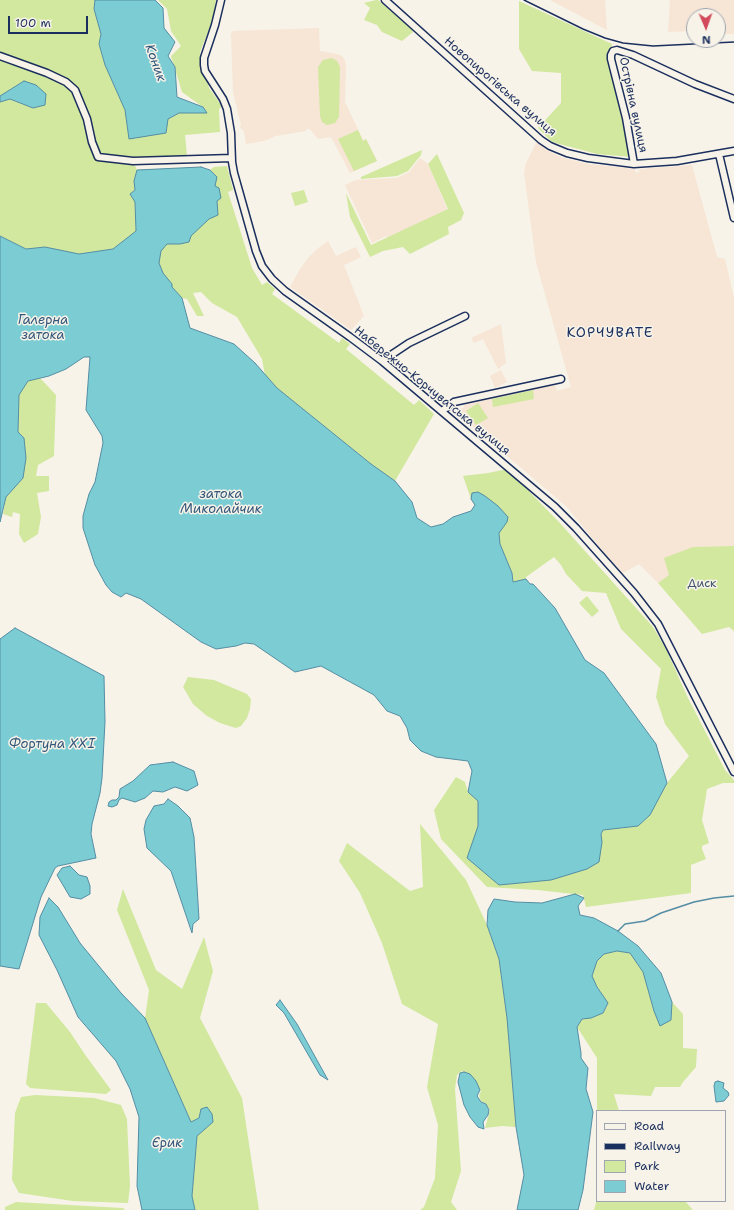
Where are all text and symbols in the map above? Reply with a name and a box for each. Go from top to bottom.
scale bar [10,8,90,34]
north arrow [686,8,726,48]
text: 100 m [15,15,51,31]
text: N [702,32,711,47]
street label: Новопирогівська вулиця [441,34,559,140]
water label: Коник [141,42,169,84]
street label: Острівна вулиця [616,56,650,154]
water label: Галерна затока [18,313,68,344]
street label: Набережно-Корчуватська вулиця [351,324,513,458]
district label: КОРЧУВАТЕ [566,325,654,341]
water label: затока Миколайчик [180,487,262,518]
park label: Диск [688,577,716,591]
water label: Фортуна XXI [9,737,95,753]
legend [596,1110,726,1202]
text: Road [634,1118,664,1134]
water label: Єрик [152,1136,182,1152]
text: Railway [634,1138,681,1154]
text: Park [634,1158,660,1174]
text: Water [634,1178,669,1194]

